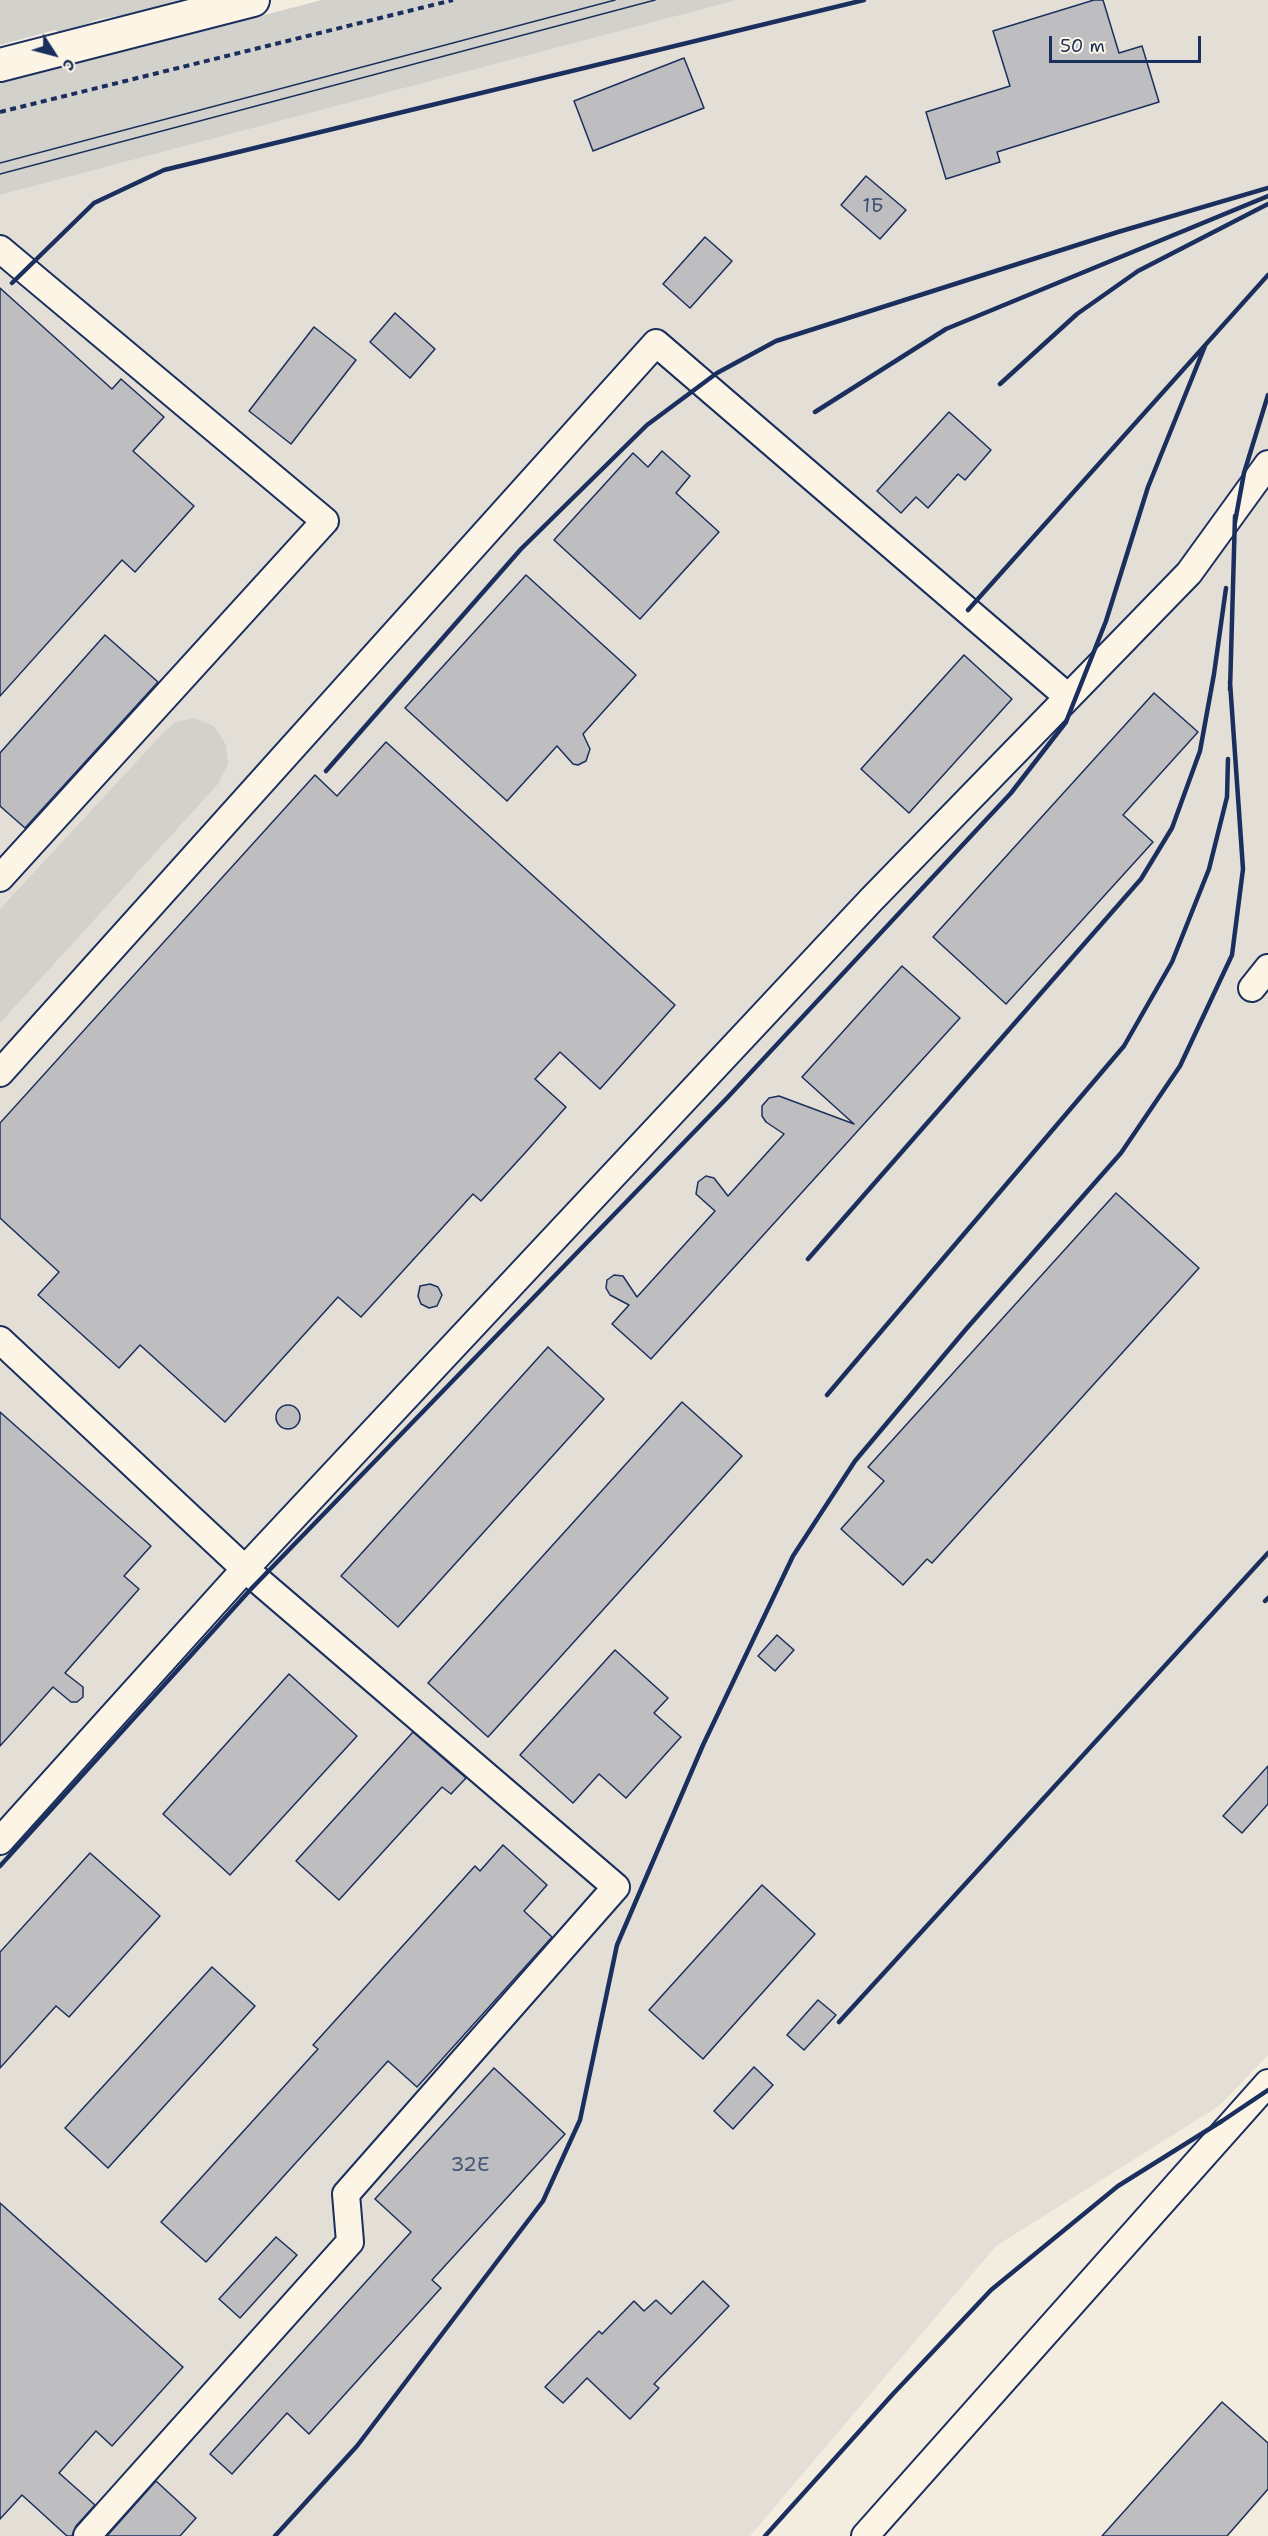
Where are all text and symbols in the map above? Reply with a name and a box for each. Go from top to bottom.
north arrow [24,24,84,84]
scale bar [1052,24,1204,62]
text: 50 m [1060,34,1105,58]
text: С [58,55,80,75]
house number: 1Б [862,195,884,219]
house number: 32Е [450,2154,490,2178]

